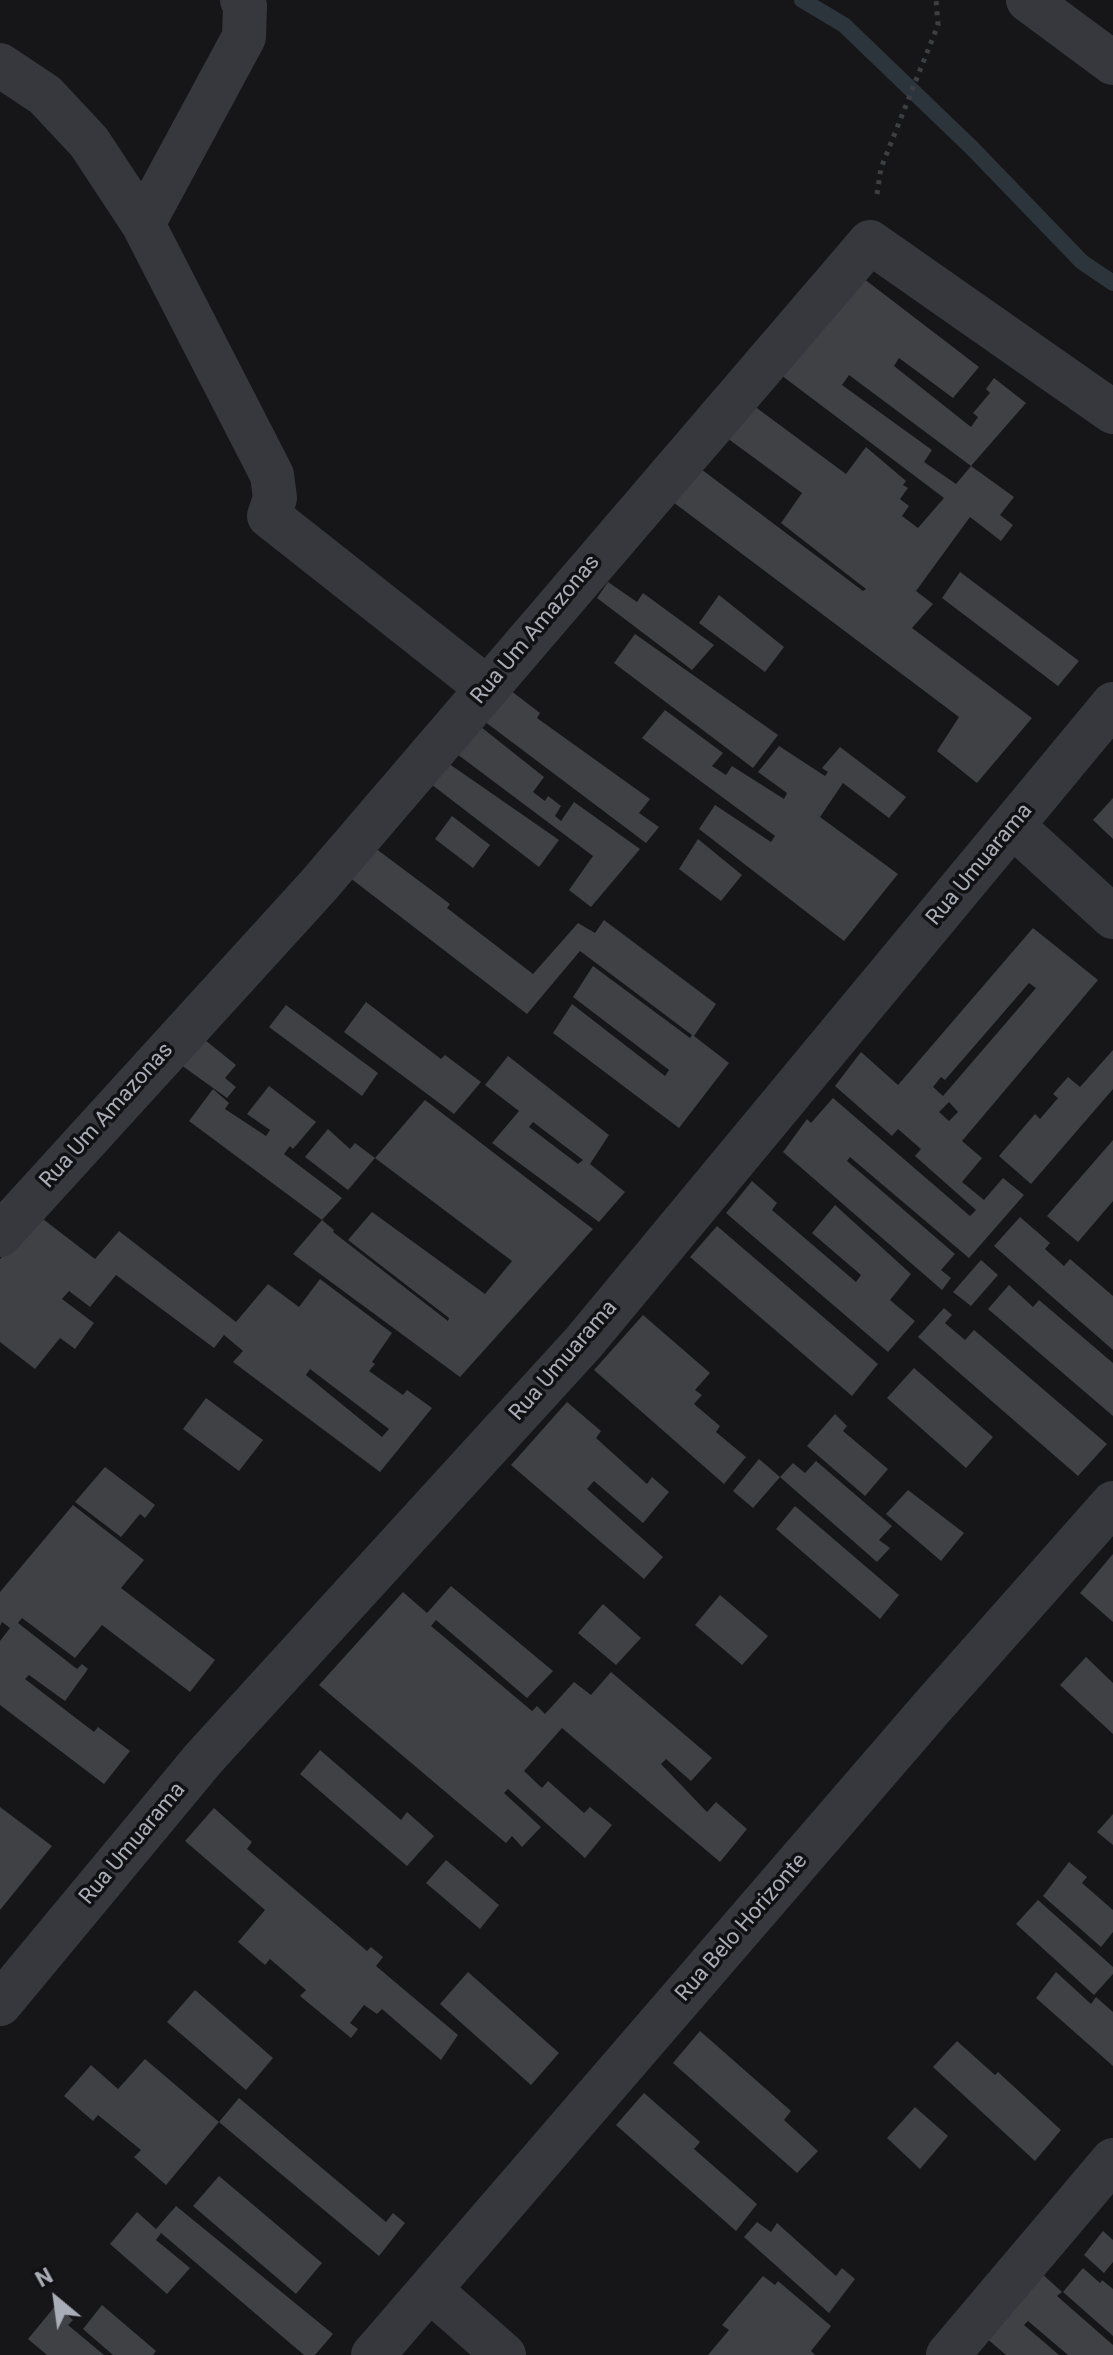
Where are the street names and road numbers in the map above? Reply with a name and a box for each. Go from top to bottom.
street label: Rua Um Amazonas [466,550,606,710]
street label: Rua Umuarama [921,799,1039,931]
street label: Rua Um Amazonas [35,1038,179,1194]
street label: Rua Umuarama [505,1295,623,1427]
street label: Rua Umuarama [74,1778,192,1910]
street label: Rua Belo Horizonte [671,1849,813,2007]

